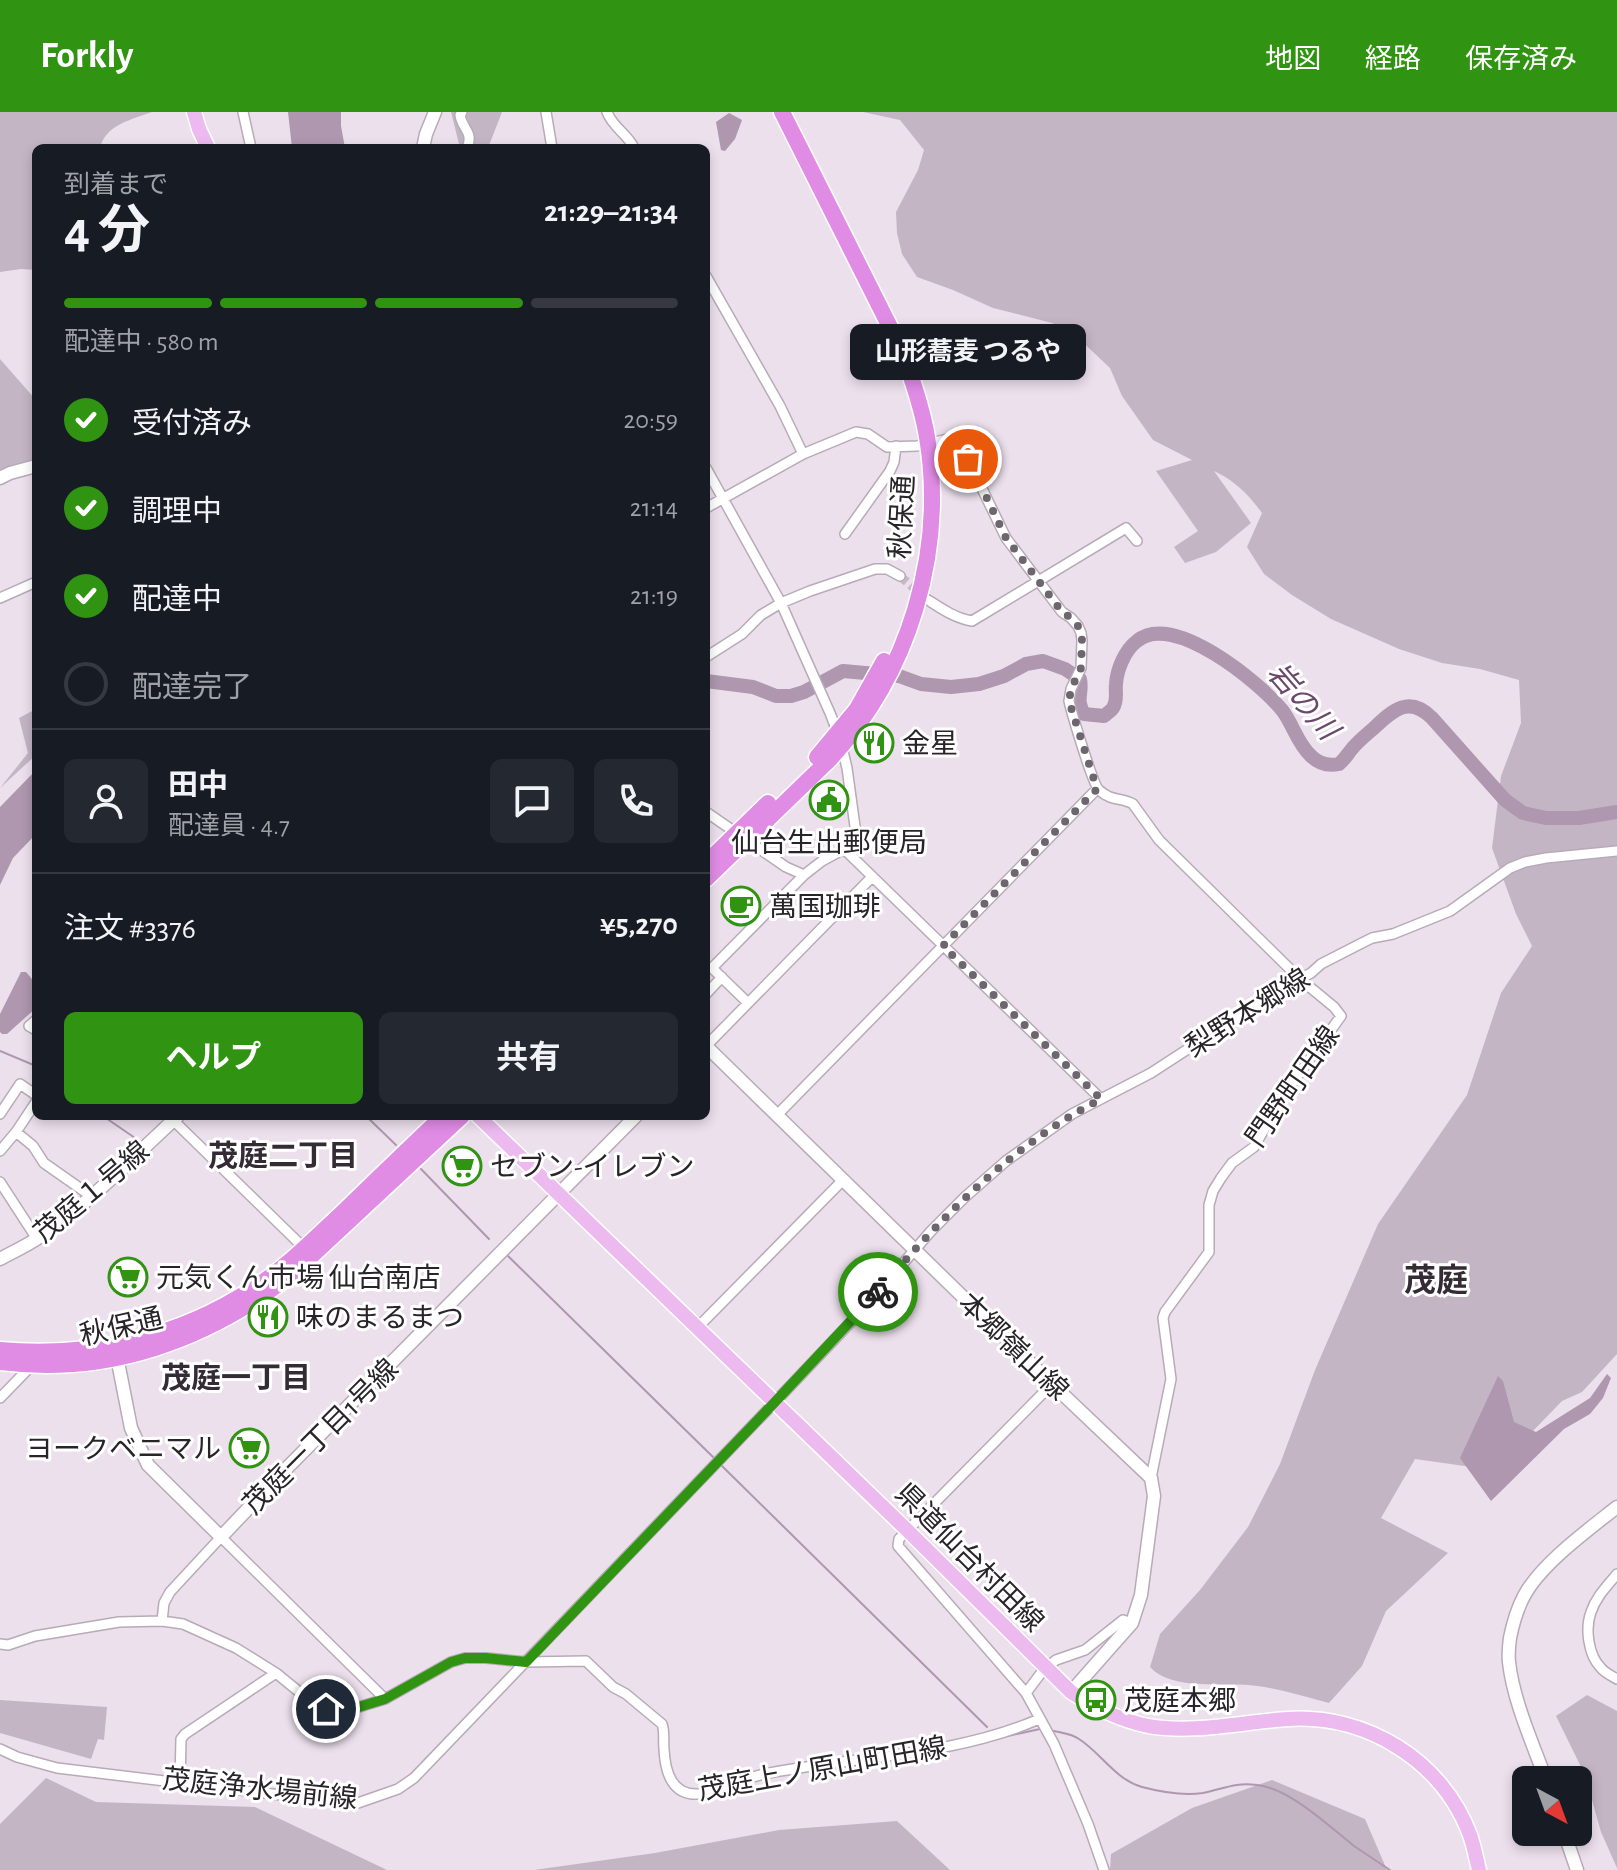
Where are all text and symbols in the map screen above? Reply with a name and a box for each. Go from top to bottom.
text: Forkly [40,37,134,75]
text: 地図 [1265,46,1321,74]
text: 経路 [1365,46,1421,74]
text: 保存済み [1465,46,1577,74]
text: 到着まで [64,172,168,198]
text: 21:29–21:34 [544,197,678,227]
text: 4 分 [64,205,150,257]
callout: 山形蕎麦 つるや [850,323,1086,379]
text: 配達中 · 580 m [64,329,219,355]
text: 山形蕎麦 つるや [875,339,1061,365]
icon: check [64,398,108,442]
text: 20:59 [623,407,678,433]
text: 受付済み [132,409,252,439]
pin [934,425,1002,493]
icon: bag [946,437,990,481]
street label: 秋保通 [885,474,919,560]
icon: check [64,486,108,530]
text: 21:14 [630,495,678,521]
text: 調理中 [132,497,222,527]
icon: check [64,574,108,618]
text: 21:19 [630,583,678,609]
text: 配達中 [132,585,222,615]
water label: 岩の川 [1261,657,1347,748]
text: 配達完了 [132,673,252,703]
restaurant icon: 金星 [853,722,895,764]
place label: 金星 [902,729,958,759]
button: person [64,759,148,843]
button: chat [490,759,574,843]
button: phone [594,759,678,843]
text: 田中 [168,771,228,801]
public building icon: 仙台生出郵便局 [808,779,850,821]
text: 配達員 · 4.7 [168,813,290,839]
place label: 仙台生出郵便局 [731,828,927,858]
cafe icon: 萬国珈琲 [720,885,762,927]
place label: 萬国珈琲 [769,892,881,922]
text: ¥5,270 [600,910,678,940]
text: 注文 #3376 [64,914,196,944]
street label: 梨野本郷線 [1180,963,1315,1063]
button: ヘルプ [64,1012,363,1104]
button: 共有 [379,1012,678,1104]
street label: 門野町田線 [1240,1021,1345,1153]
street label: 茂庭１号線 [28,1135,155,1248]
district label: 茂庭二丁目 [208,1140,358,1172]
supermarket icon: セブン-イレブン [441,1145,483,1187]
place label: セブン-イレブン [490,1152,695,1182]
courier [838,1252,918,1332]
supermarket icon: 元気くん市場 仙台南店 [107,1256,149,1298]
place label: 元気くん市場 仙台南店 [156,1263,441,1293]
district label: 茂庭 [1404,1263,1468,1297]
icon: bike [856,1270,900,1314]
street label: 本郷嶺山線 [953,1287,1074,1406]
restaurant icon: 味のまるまつ [247,1296,289,1338]
street label: 秋保通 [77,1303,166,1351]
place label: 味のまるまつ [296,1303,464,1333]
street label: 茂庭一丁目1号線 [237,1353,404,1520]
district label: 茂庭一丁目 [161,1362,311,1394]
supermarket icon: ヨークベニマル [228,1427,270,1469]
place label: ヨークベニマル [25,1435,221,1464]
street label: 県道仙台村田線 [889,1478,1049,1638]
pin [292,1675,360,1743]
bus stop icon: 茂庭本郷 [1075,1679,1117,1721]
place label: 茂庭本郷 [1124,1686,1236,1716]
icon: home [304,1687,348,1731]
street label: 茂庭上ノ原山町田線 [695,1732,949,1806]
street label: 茂庭浄水場前線 [161,1764,359,1814]
north arrow [1512,1766,1592,1846]
map controls [1512,1766,1592,1846]

